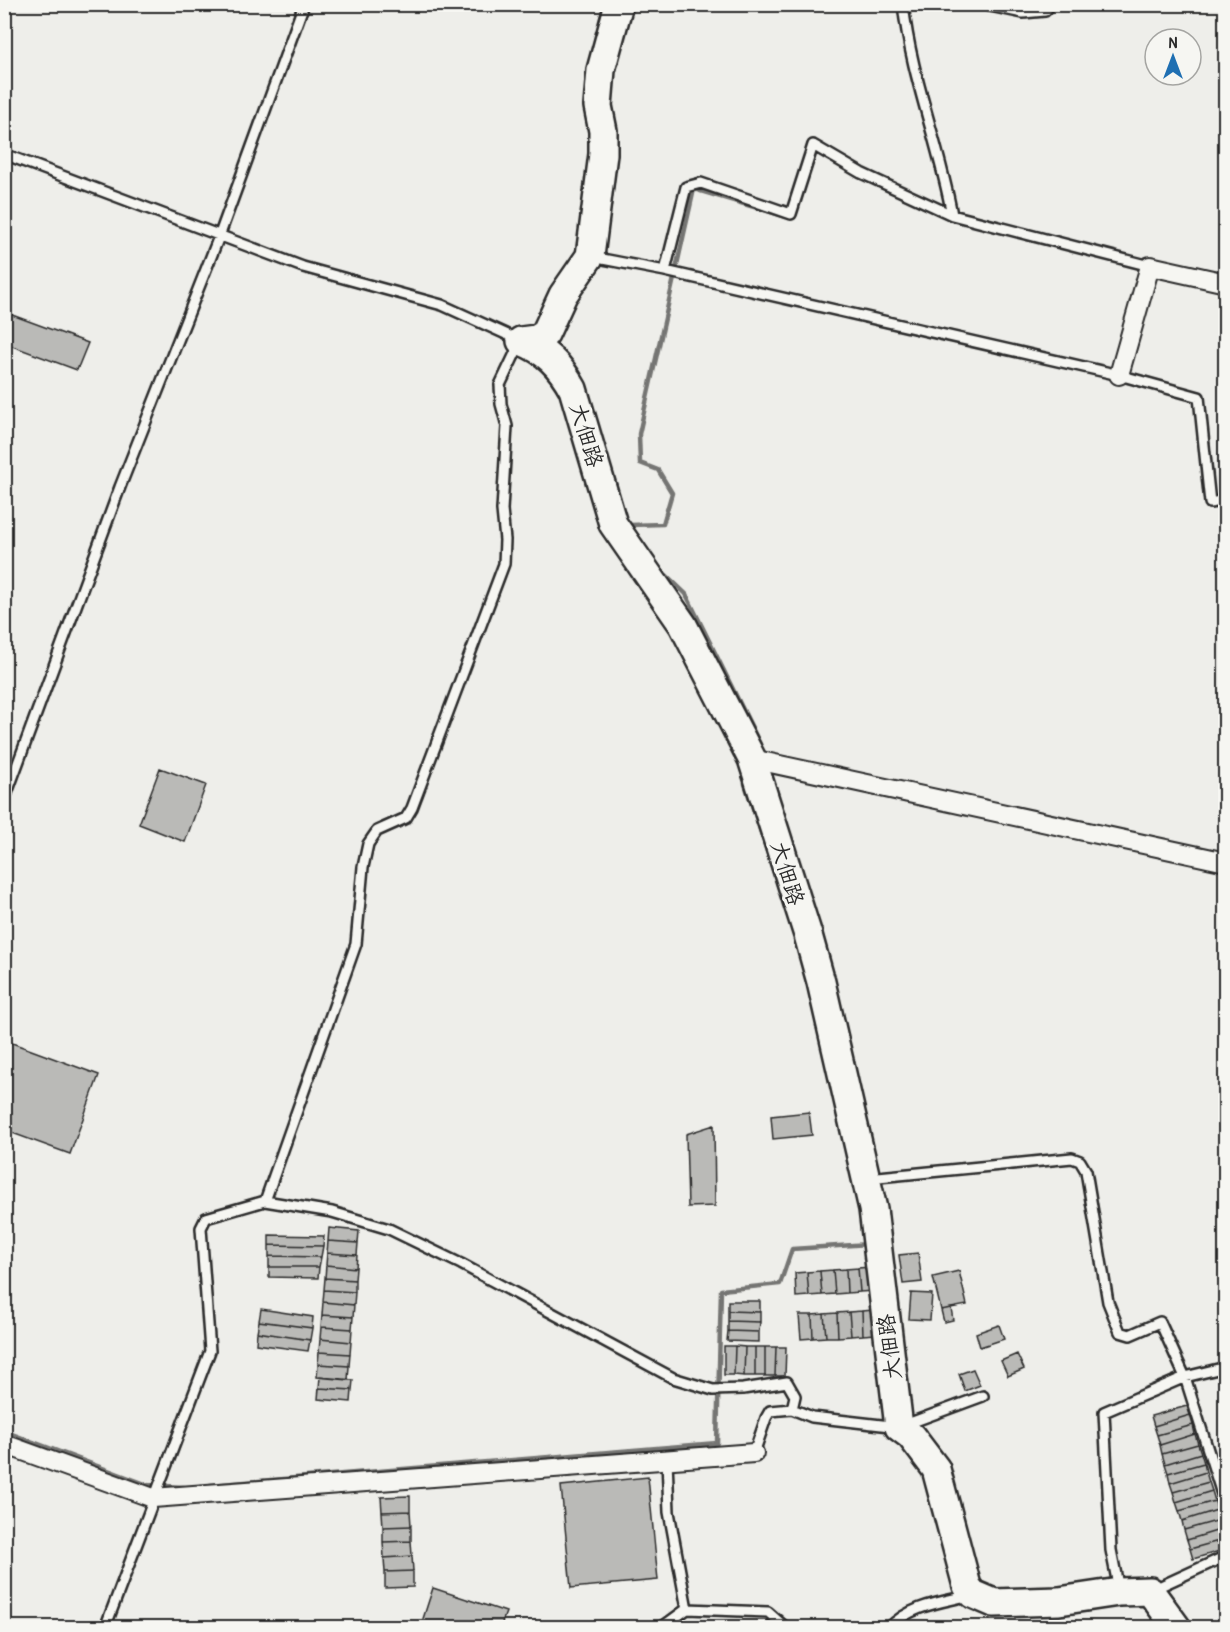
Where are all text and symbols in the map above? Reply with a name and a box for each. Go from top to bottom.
north arrow [1143,27,1203,87]
text: N [1169,31,1178,53]
street label: 大佃路 [563,399,611,471]
street label: 大佃路 [764,837,812,909]
street label: 大佃路 [870,1312,908,1382]

